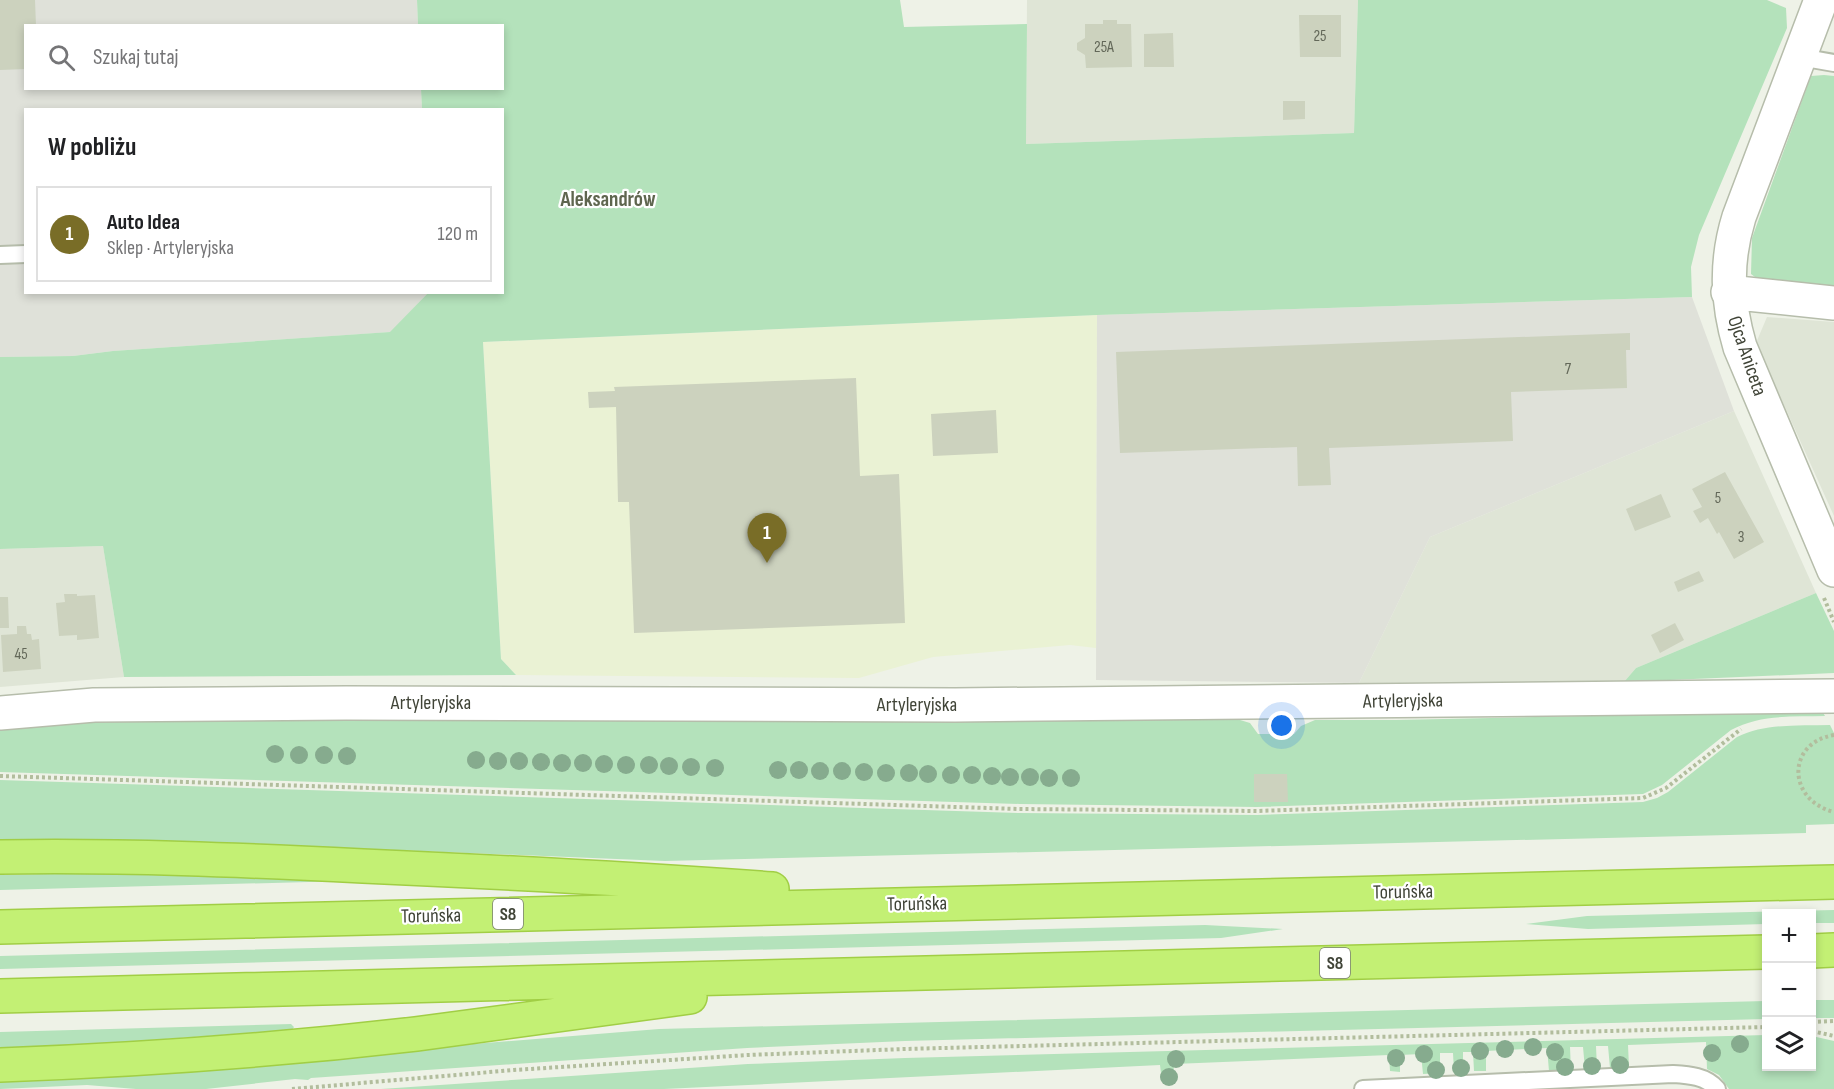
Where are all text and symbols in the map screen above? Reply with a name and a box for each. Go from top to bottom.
search box [24,24,504,90]
house number: 25 [1313,27,1327,46]
house number: 25A [1094,38,1114,57]
icon: search [45,41,78,74]
text: Szukaj tutaj [93,44,179,71]
text: W pobliżu [48,132,136,163]
district label: Aleksandrów [559,187,656,212]
text: Auto Idea [107,209,180,236]
text: 1 [66,222,73,246]
text: 120 m [438,222,478,246]
text: Sklep · Artyleryjska [107,236,234,260]
street label: Ojca Aniceta [1722,313,1772,399]
house number: 7 [1565,360,1572,379]
house number: 5 [1715,489,1721,508]
pin: 1 [748,514,786,563]
house number: 3 [1738,528,1744,547]
house number: 45 [14,645,28,664]
street label: Artyleryjska [1362,688,1443,714]
street label: Artyleryjska [390,691,471,715]
street label: Artyleryjska [876,693,957,717]
your location [1267,711,1296,740]
street label: Toruńska [1373,879,1433,905]
street label: Toruńska [887,891,947,917]
road number: S8 [493,899,523,929]
street label: Toruńska [401,903,461,929]
map controls [1762,909,1816,1071]
button: + [1762,909,1816,963]
road number: S8 [1320,948,1350,978]
button: − [1762,963,1816,1017]
button: layers [1762,1017,1816,1071]

